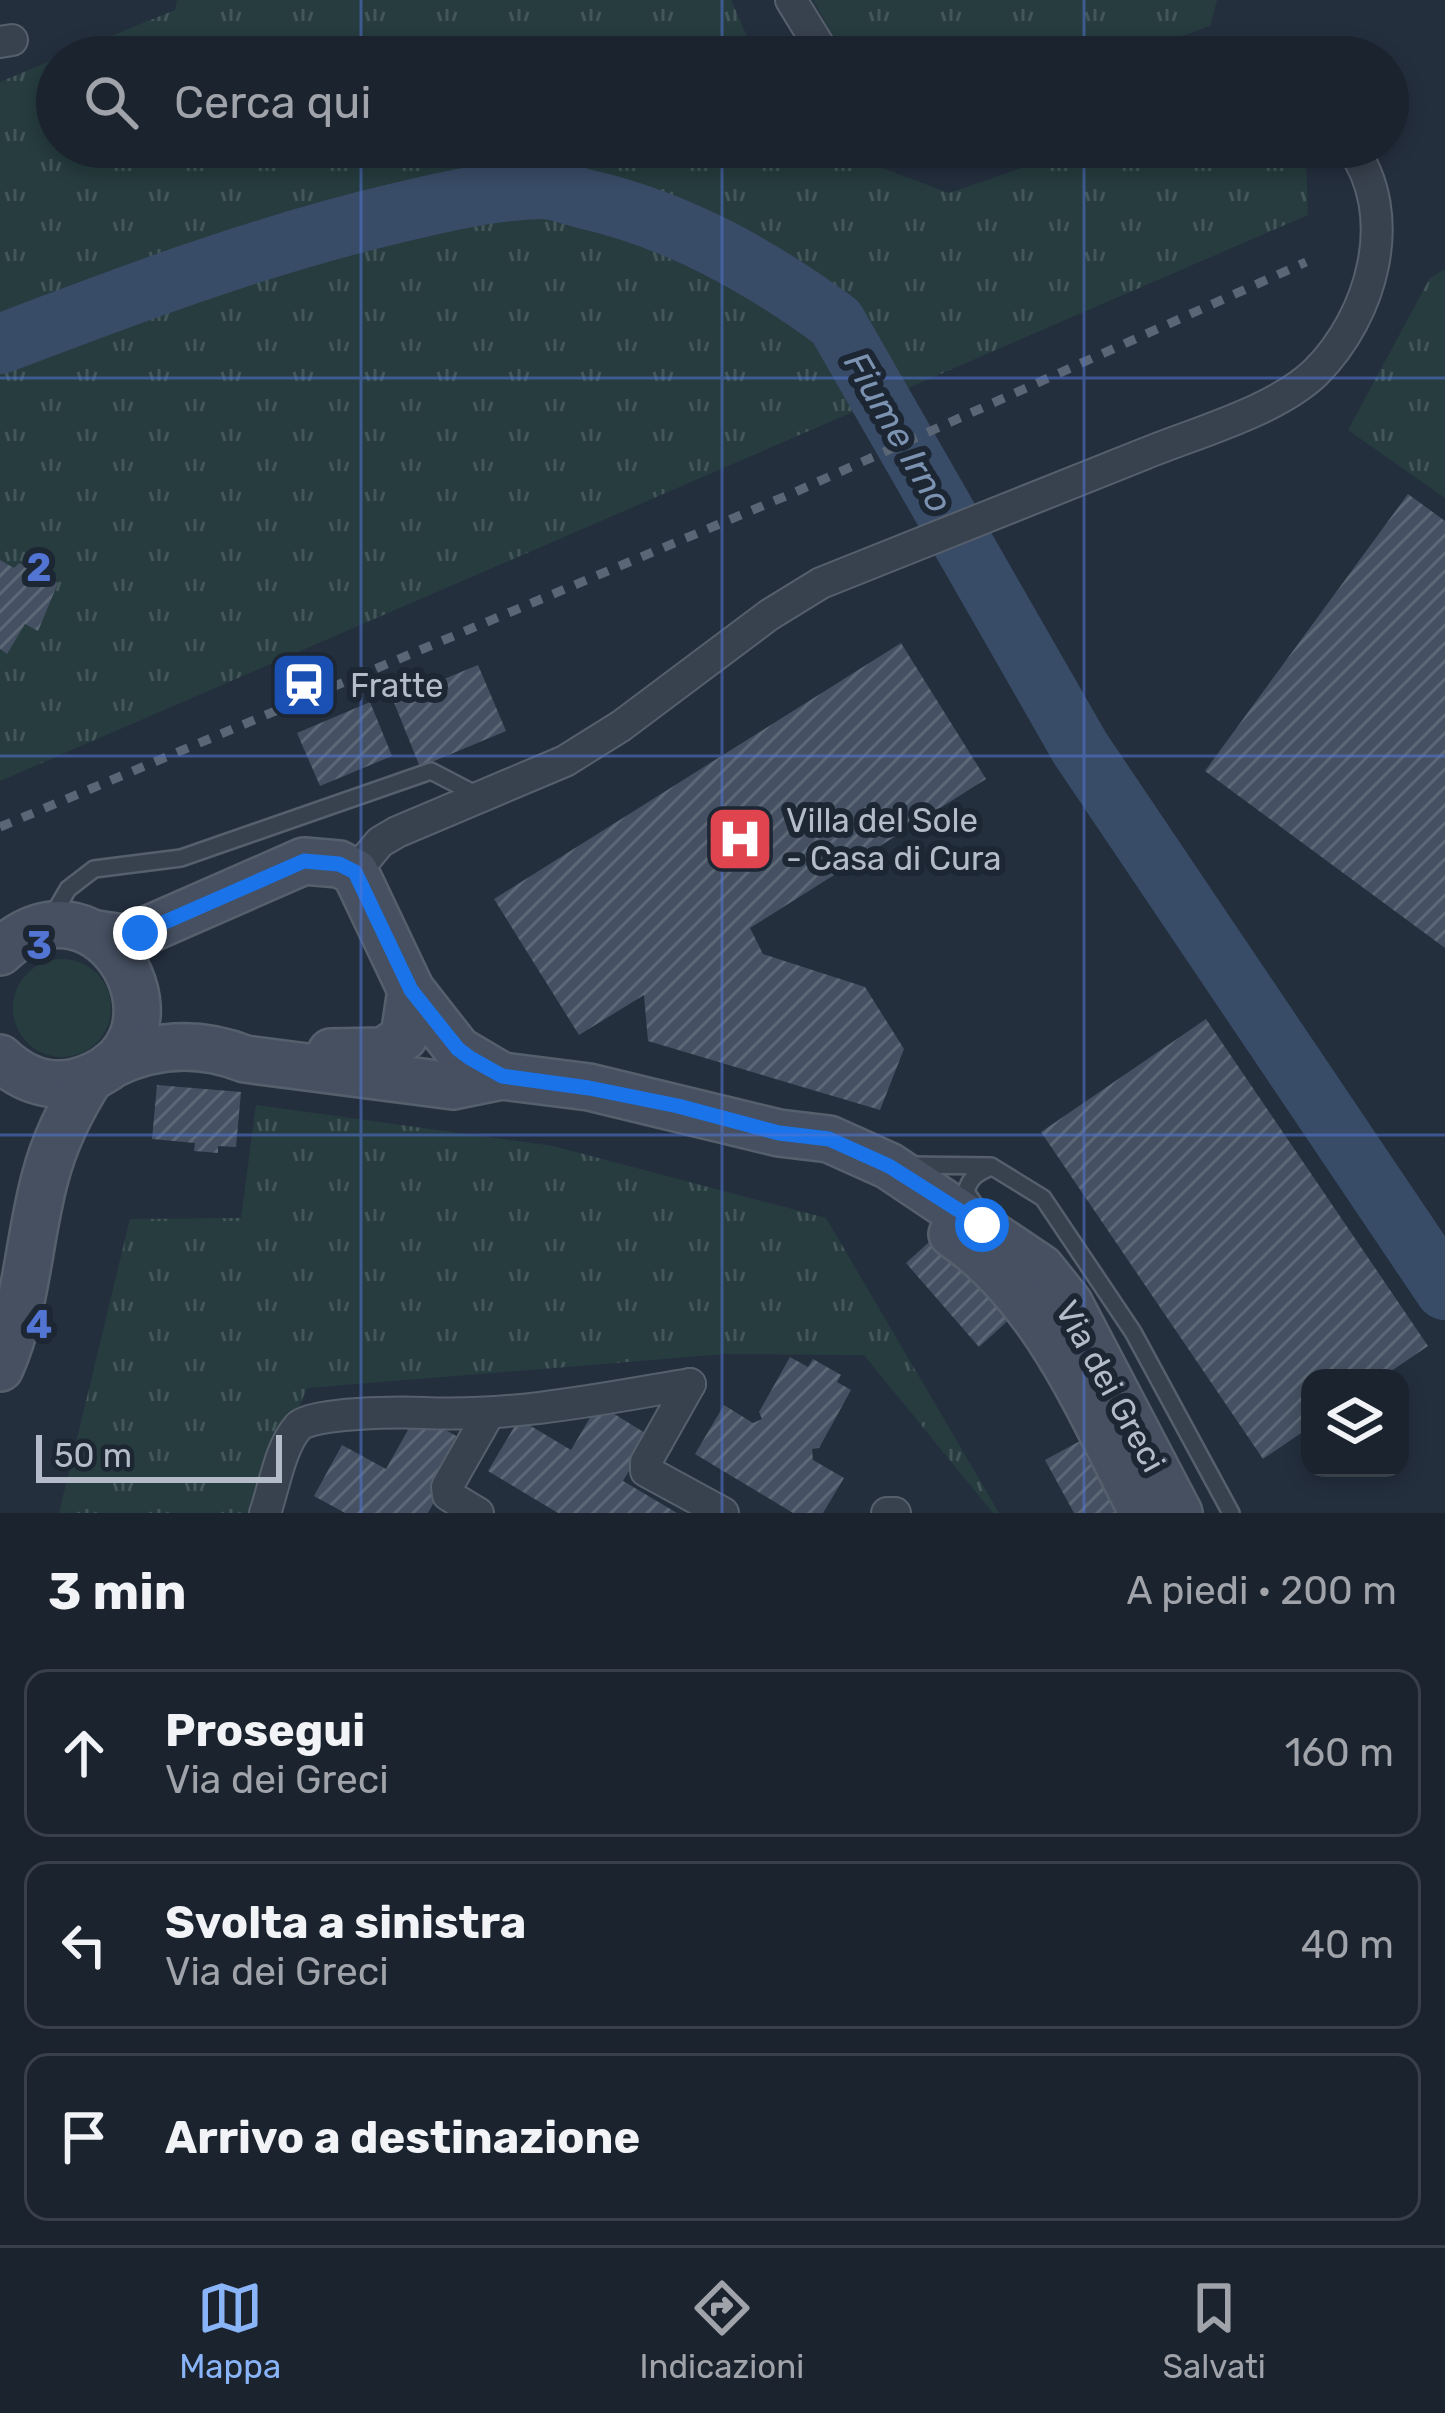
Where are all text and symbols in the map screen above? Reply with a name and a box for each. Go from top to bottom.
search box [36,36,1409,168]
icon: search [78,69,144,135]
text: Cerca qui [174,76,371,129]
water label: Fiume Irno [835,344,962,520]
text: 2 [26,545,52,591]
station icon: Fratte [269,650,339,720]
place label: Fratte [350,666,443,705]
place label: Villa del Sole - Casa di Cura [786,801,1001,878]
hospital icon: Villa del Sole - Casa di Cura [705,804,775,874]
route end [113,906,167,960]
text: 3 [26,923,52,969]
route start [955,1198,1009,1252]
street label: Via dei Greci [1048,1294,1174,1479]
text: 4 [26,1302,52,1348]
map controls [1301,1369,1409,1477]
button: layers [1301,1369,1409,1477]
scale bar [36,1429,282,1482]
text: 50 m [54,1436,132,1475]
text: 3 min [48,1561,187,1622]
text: A piedi · 200 m [1127,1568,1397,1614]
text: Prosegui [165,1704,365,1757]
icon: ahead [51,1720,117,1786]
text: 160 m [1285,1730,1394,1776]
text: Via dei Greci [165,1757,389,1803]
text: Svolta a sinistra [165,1896,526,1949]
icon: left [51,1912,117,1978]
text: 40 m [1301,1922,1394,1968]
text: Via dei Greci [165,1949,389,1995]
icon: arrive [51,2104,117,2170]
text: Arrivo a destinazione [165,2111,640,2164]
tab: Mappa [179,2275,281,2386]
tab: Indicazioni [639,2275,804,2386]
tab: Salvati [1163,2275,1266,2386]

